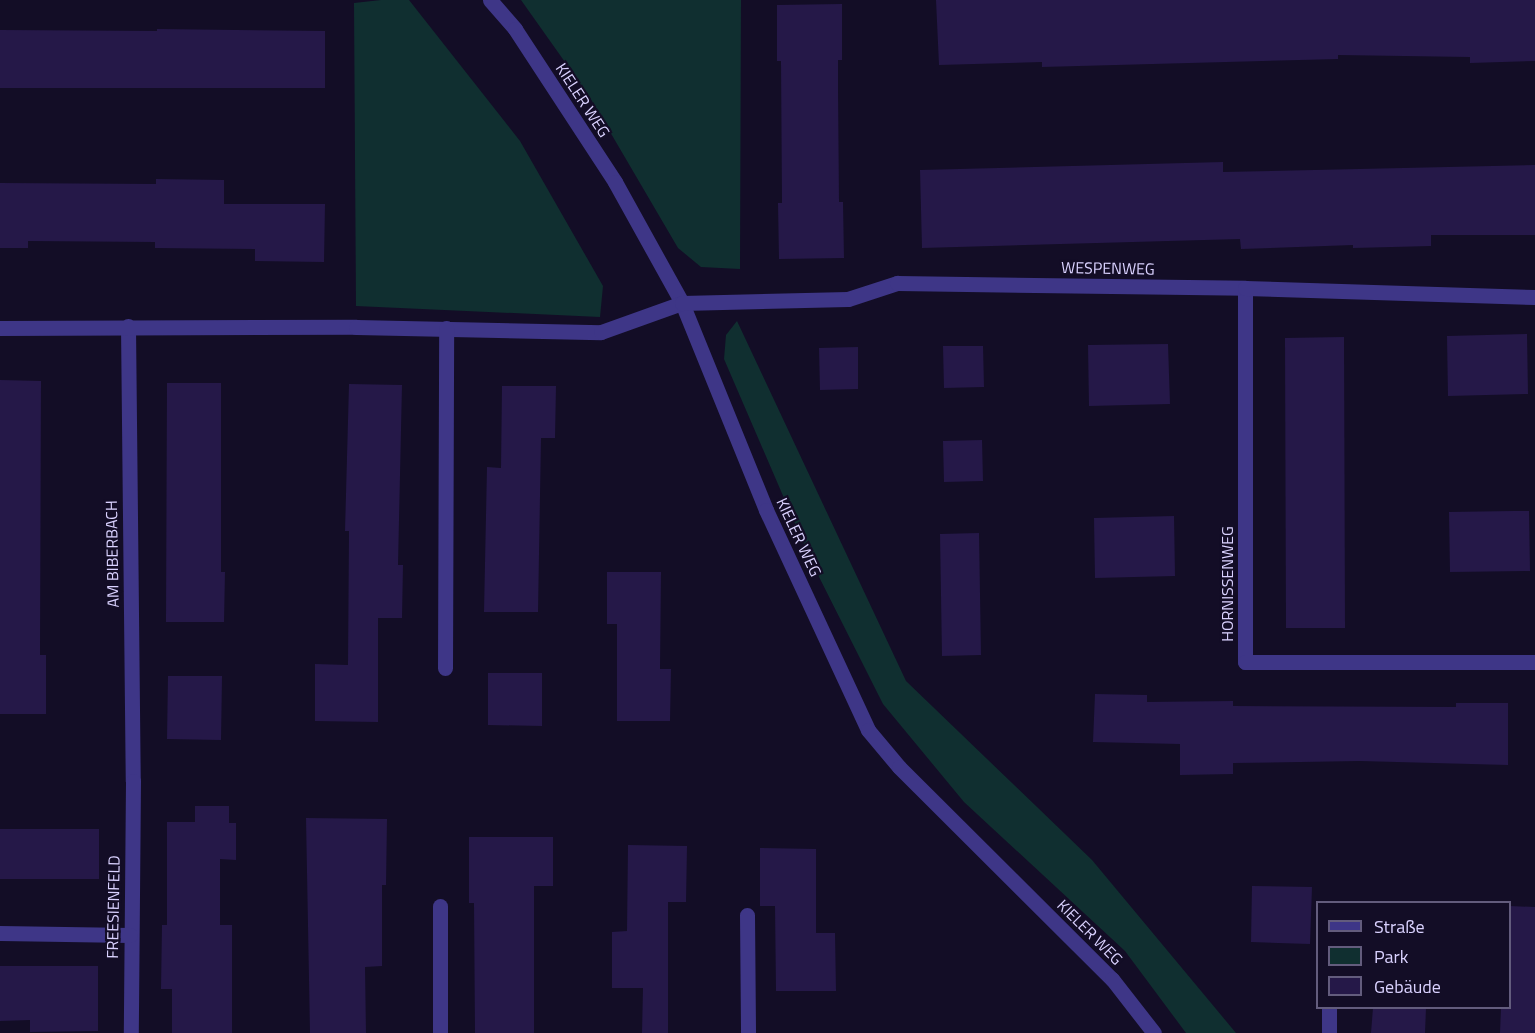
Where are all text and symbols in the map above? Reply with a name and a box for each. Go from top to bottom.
street label: KIELER WEG [552,59,614,141]
street label: WESPENWEG [1061,258,1155,278]
street label: KIELER WEG [772,495,826,579]
street label: AM BIBERBACH [101,500,123,608]
street label: HORNISSENWEG [1217,526,1237,642]
street label: FREESIENFELD [102,855,124,959]
street label: KIELER WEG [1053,895,1127,969]
legend [1316,901,1511,1009]
text: Straße [1374,913,1425,940]
text: Park [1374,943,1408,970]
text: Gebäude [1374,973,1441,1000]

